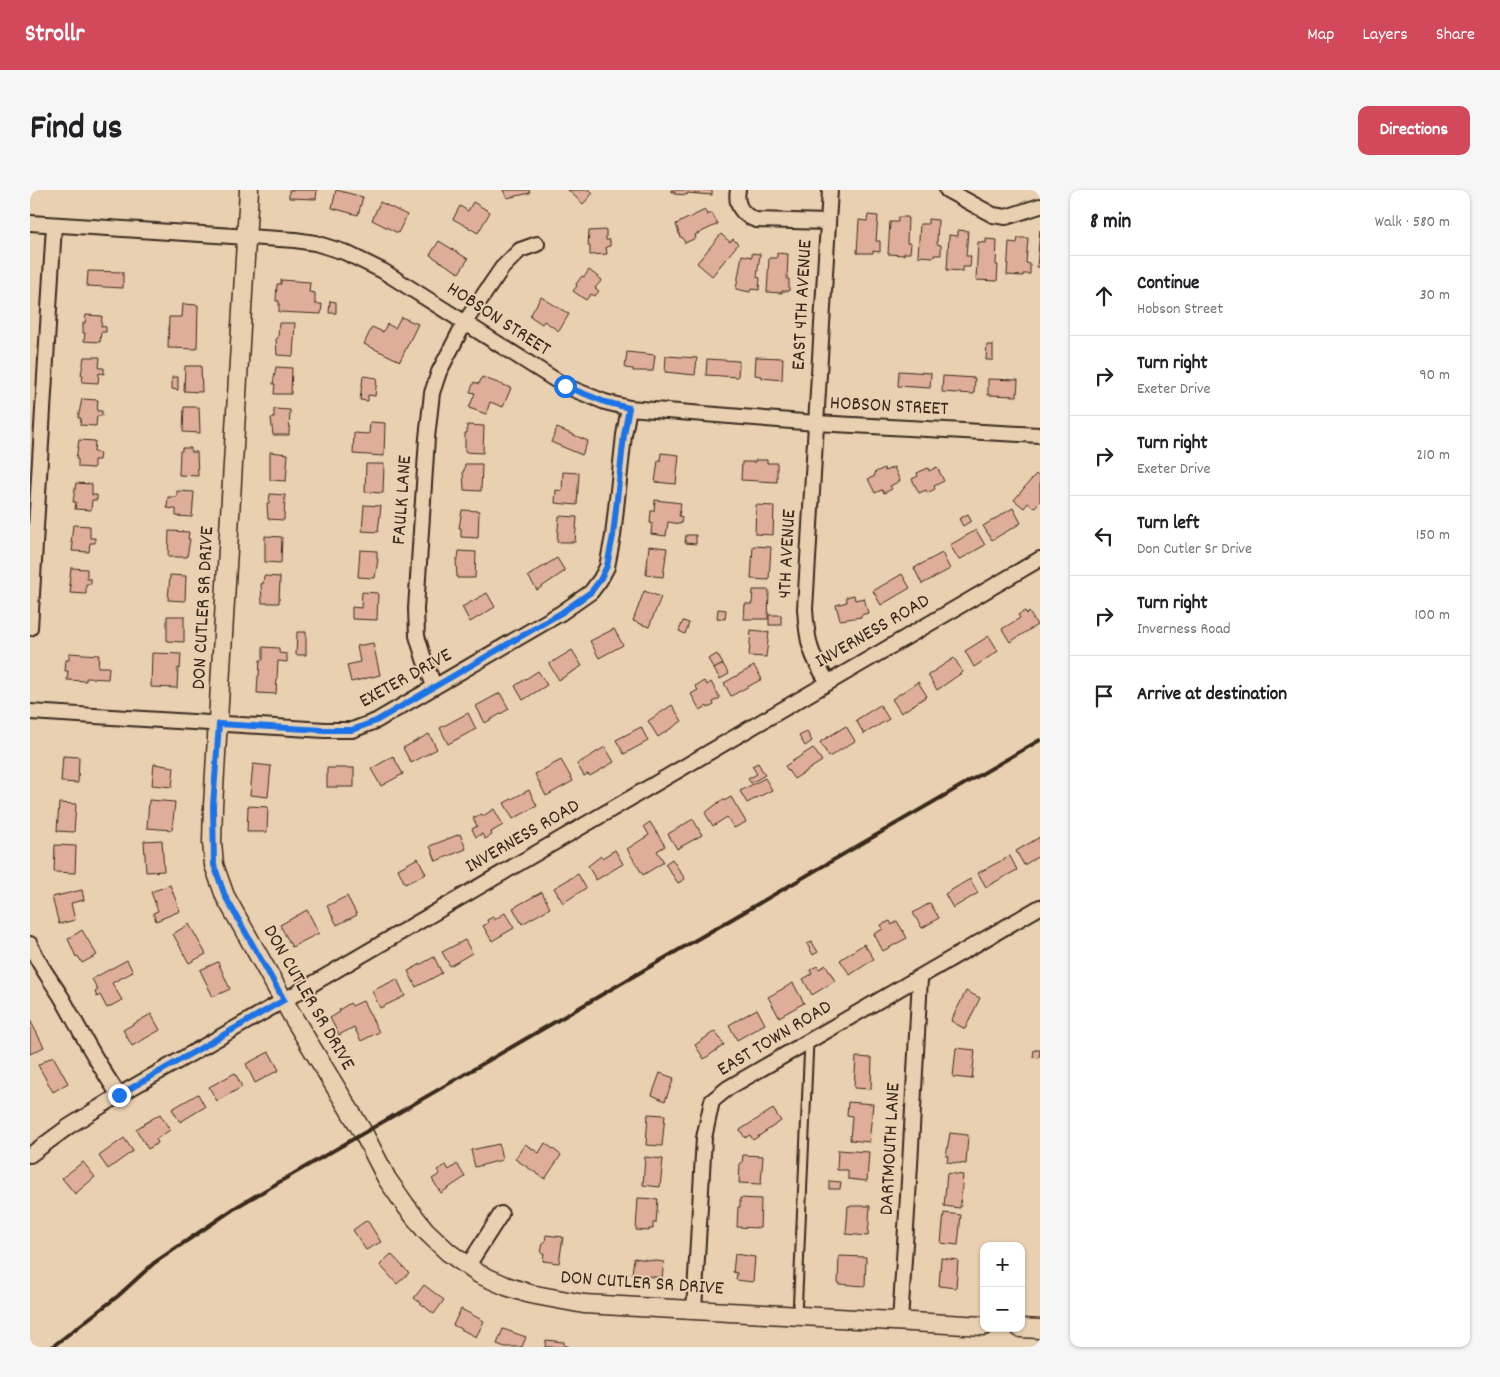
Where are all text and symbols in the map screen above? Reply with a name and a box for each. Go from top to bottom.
text: Strollr [25,18,84,52]
text: Map [1307,23,1334,48]
text: Layers [1362,23,1408,48]
text: Share [1436,23,1475,48]
text: Find us [30,105,122,155]
button: Directions [1358,106,1470,155]
text: 8 min [1090,208,1131,238]
text: Walk · 580 m [1375,211,1450,234]
street label: EAST 4TH AVENUE [786,239,820,371]
text: Continue [1137,271,1199,298]
street label: HOBSON STREET [441,276,555,364]
icon: ahead [1090,282,1118,310]
text: 30 m [1420,284,1450,307]
text: Hobson Street [1137,298,1223,321]
text: Turn right [1137,351,1208,378]
icon: right [1090,362,1118,390]
text: 90 m [1419,364,1450,387]
route start [554,375,577,398]
text: Exeter Drive [1137,378,1211,401]
street label: HOBSON STREET [829,390,949,424]
text: Turn right [1137,431,1208,458]
icon: right [1090,442,1118,470]
text: 210 m [1416,444,1450,467]
street label: FAULK LANE [386,454,420,546]
text: Exeter Drive [1137,458,1211,481]
street label: 4TH AVENUE [772,509,804,599]
text: Turn left [1137,511,1200,538]
icon: left [1090,522,1118,550]
text: 150 m [1416,524,1450,547]
street label: DON CUTLER SR DRIVE [186,526,222,690]
text: Don Cutler Sr Drive [1137,538,1252,561]
street label: INVERNESS ROAD [810,588,936,676]
text: Turn right [1137,591,1208,618]
icon: right [1090,602,1118,630]
text: 100 m [1414,604,1450,627]
text: Inverness Road [1137,618,1231,641]
street label: EXETER DRIVE [355,642,457,716]
icon: arrive [1090,682,1118,710]
text: Arrive at destination [1137,682,1287,709]
street label: INVERNESS ROAD [460,793,586,881]
street label: DON CUTLER SR DRIVE [255,920,361,1076]
street label: EAST TOWN ROAD [712,994,838,1084]
street label: DARTMOUTH LANE [874,1082,908,1216]
route end [108,1084,131,1107]
map controls [980,1242,1025,1332]
button: + [980,1242,1025,1287]
street label: DON CUTLER SR DRIVE [559,1264,725,1304]
button: − [980,1287,1025,1332]

